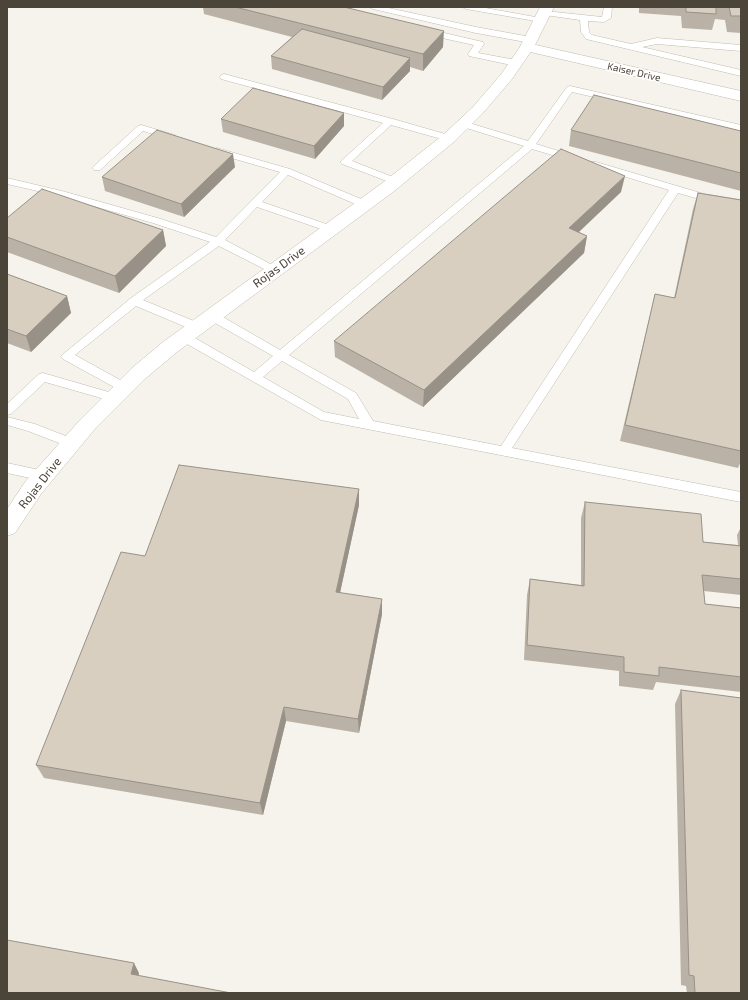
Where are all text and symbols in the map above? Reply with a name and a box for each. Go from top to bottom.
street label: Kaiser Drive [606,60,662,84]
street label: Rojas Drive [250,243,308,291]
street label: Rojas Drive [16,455,64,511]

